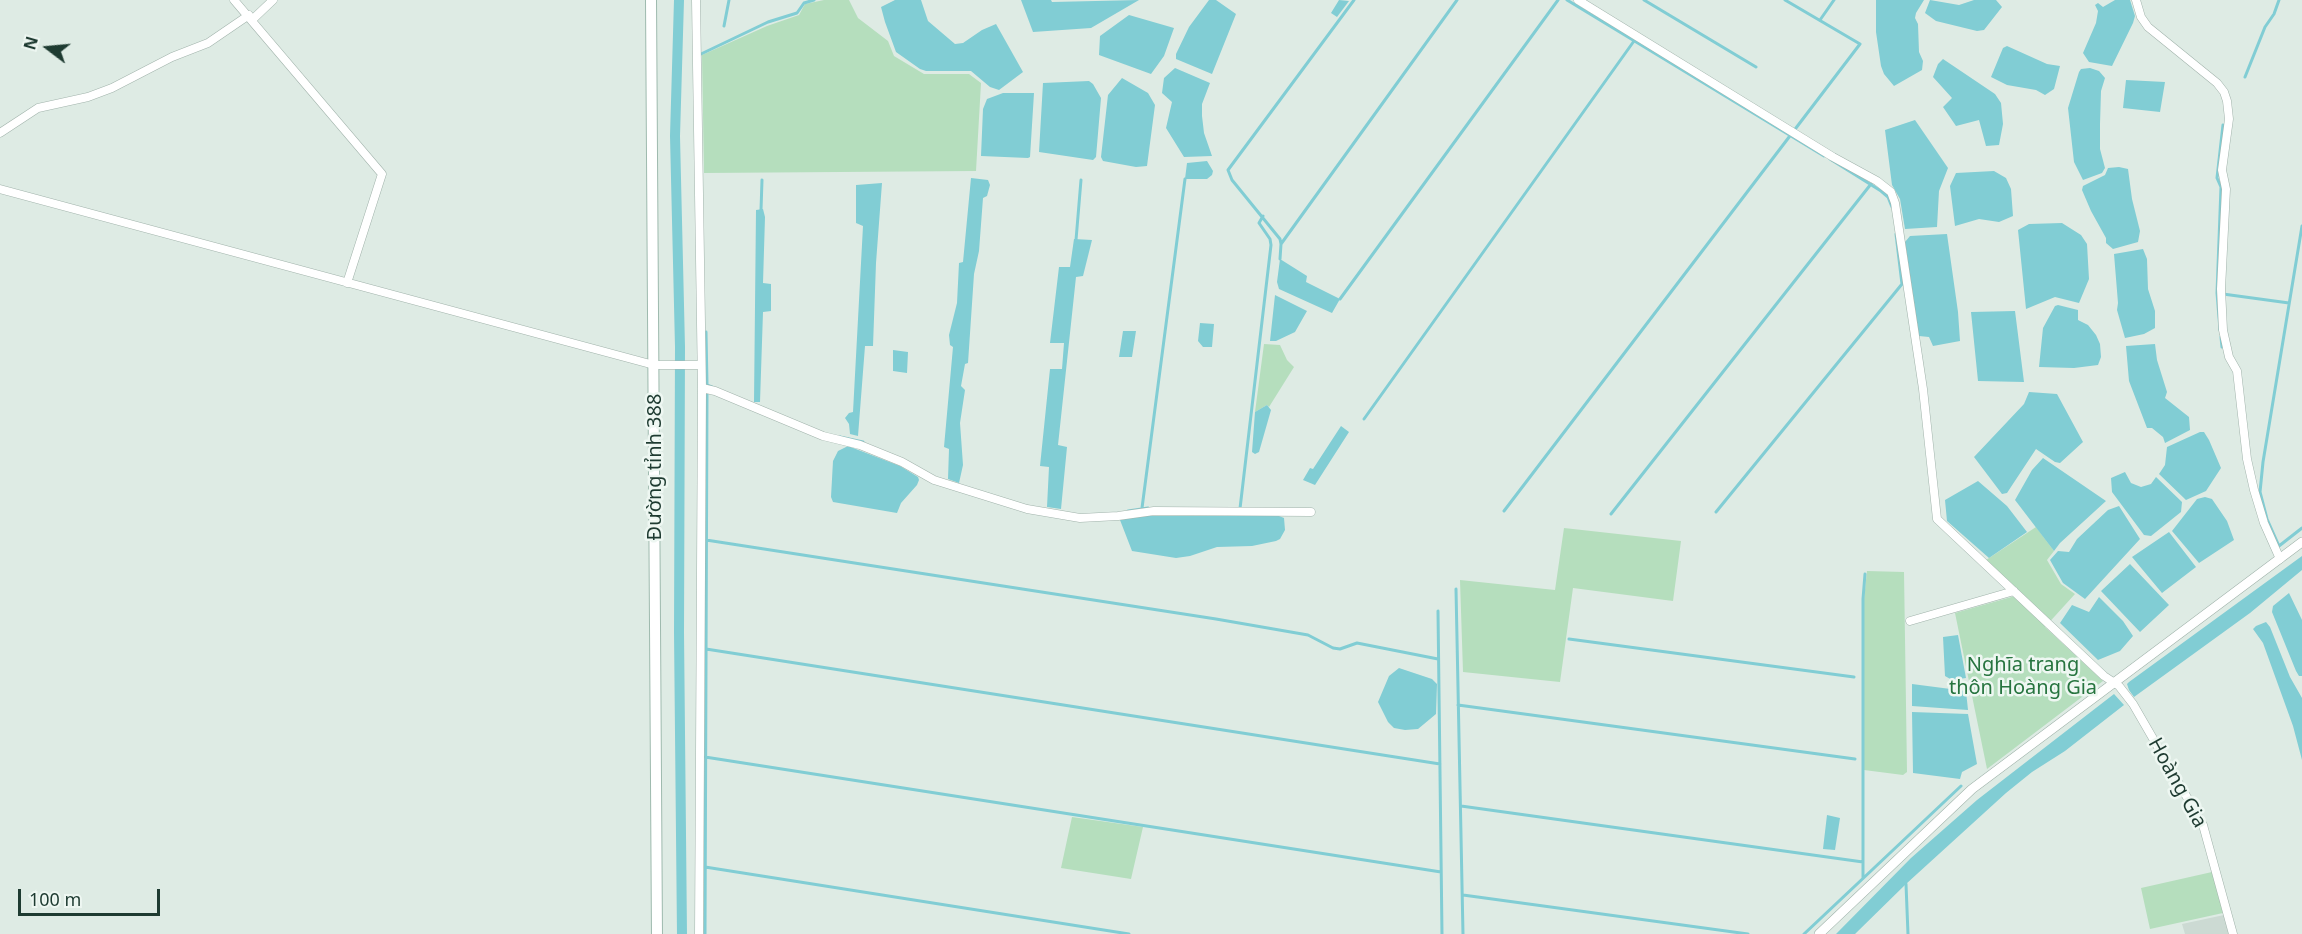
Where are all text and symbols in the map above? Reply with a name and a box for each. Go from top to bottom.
north arrow [18,18,78,78]
text: N [18,34,43,52]
street label: Đường tỉnh 388 [643,394,667,540]
park label: Nghĩa trang thôn Hoàng Gia [1949,653,2097,700]
street label: Hoàng Gia [2143,734,2211,832]
scale bar [21,877,164,915]
text: 100 m [29,887,81,911]

